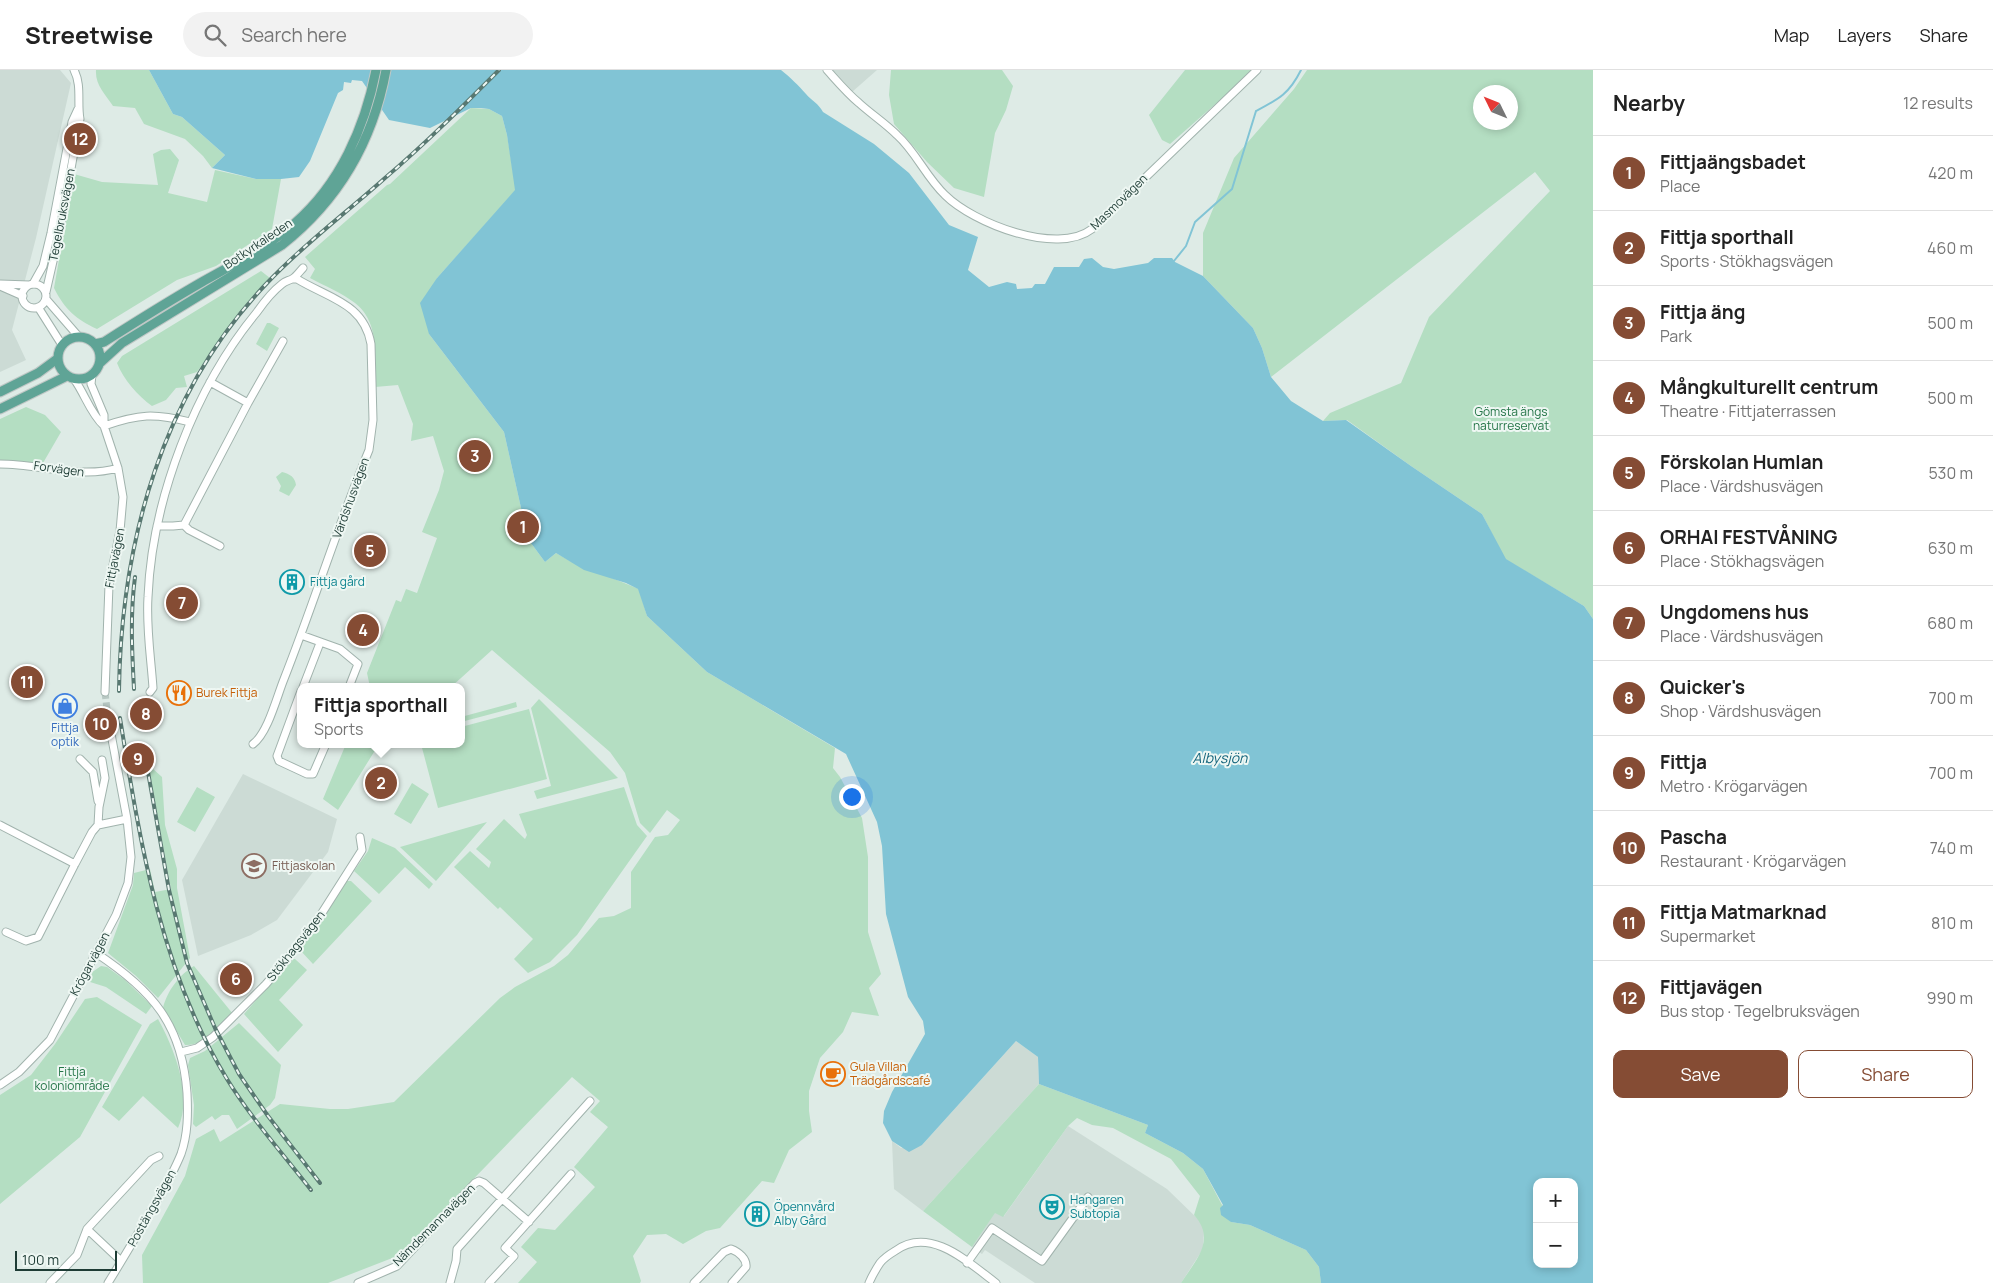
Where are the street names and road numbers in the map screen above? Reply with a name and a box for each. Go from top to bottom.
street label: Tegelbruksvägen [44,167,79,263]
street label: Masmovägen [1086,170,1151,233]
street label: Botkyrkaleden [220,214,295,273]
street label: Värdshusvägen [328,455,373,541]
street label: Forvägen [33,457,85,480]
street label: Fittjavägen [100,527,129,589]
street label: Stökhagsvägen [263,907,329,985]
street label: Krögarvägen [66,929,113,999]
street label: Postängsvägen [123,1166,180,1249]
street label: Nämdemannavägen [389,1180,479,1270]

